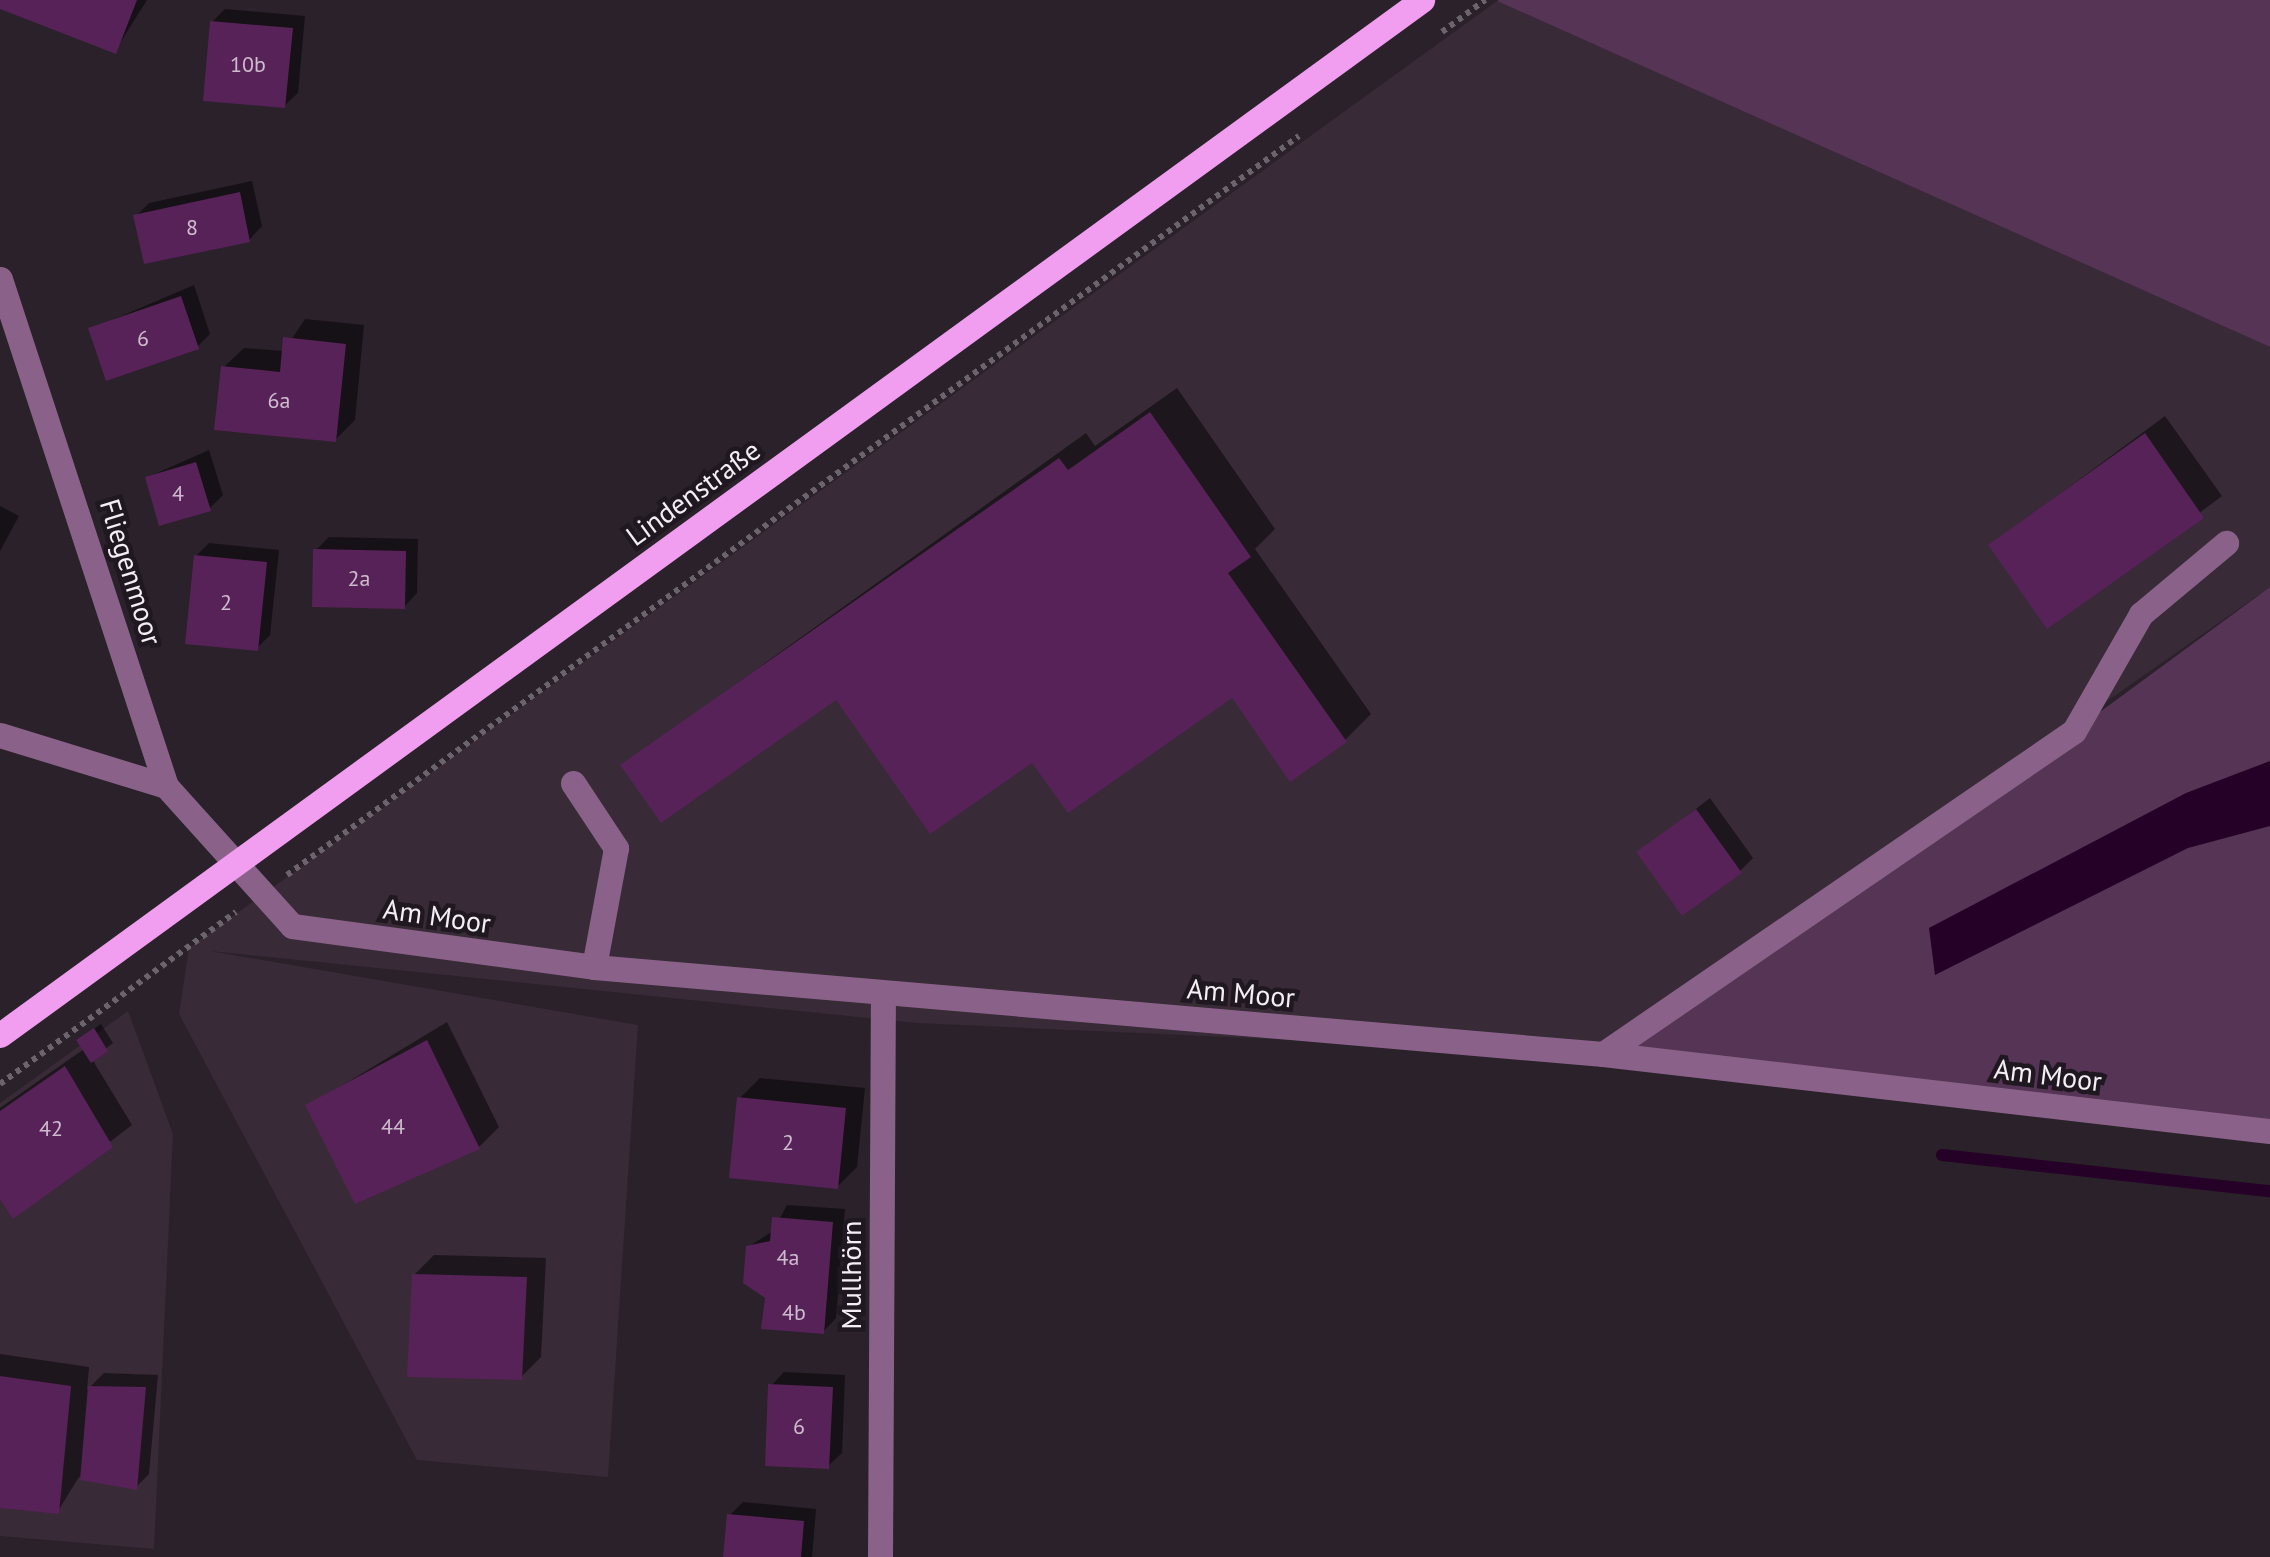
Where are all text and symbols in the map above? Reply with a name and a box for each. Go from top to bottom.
house number: 10b [230,52,266,78]
house number: 8 [186,215,198,241]
house number: 6 [137,326,149,352]
house number: 6a [268,388,290,414]
street label: Lindenstraße [619,433,767,553]
house number: 4 [172,481,184,507]
street label: Fliegenmoor [93,495,169,649]
house number: 2a [348,566,370,592]
house number: 2 [220,590,232,616]
street label: Am Moor [381,892,493,940]
street label: Am Moor [1186,972,1296,1014]
street label: Am Moor [1992,1052,2104,1098]
house number: 44 [381,1114,405,1140]
house number: 42 [39,1116,63,1142]
house number: 2 [782,1130,794,1156]
street label: Mullhörn [834,1221,868,1329]
house number: 4a [777,1245,799,1271]
house number: 4b [782,1300,806,1326]
house number: 6 [793,1414,805,1440]

